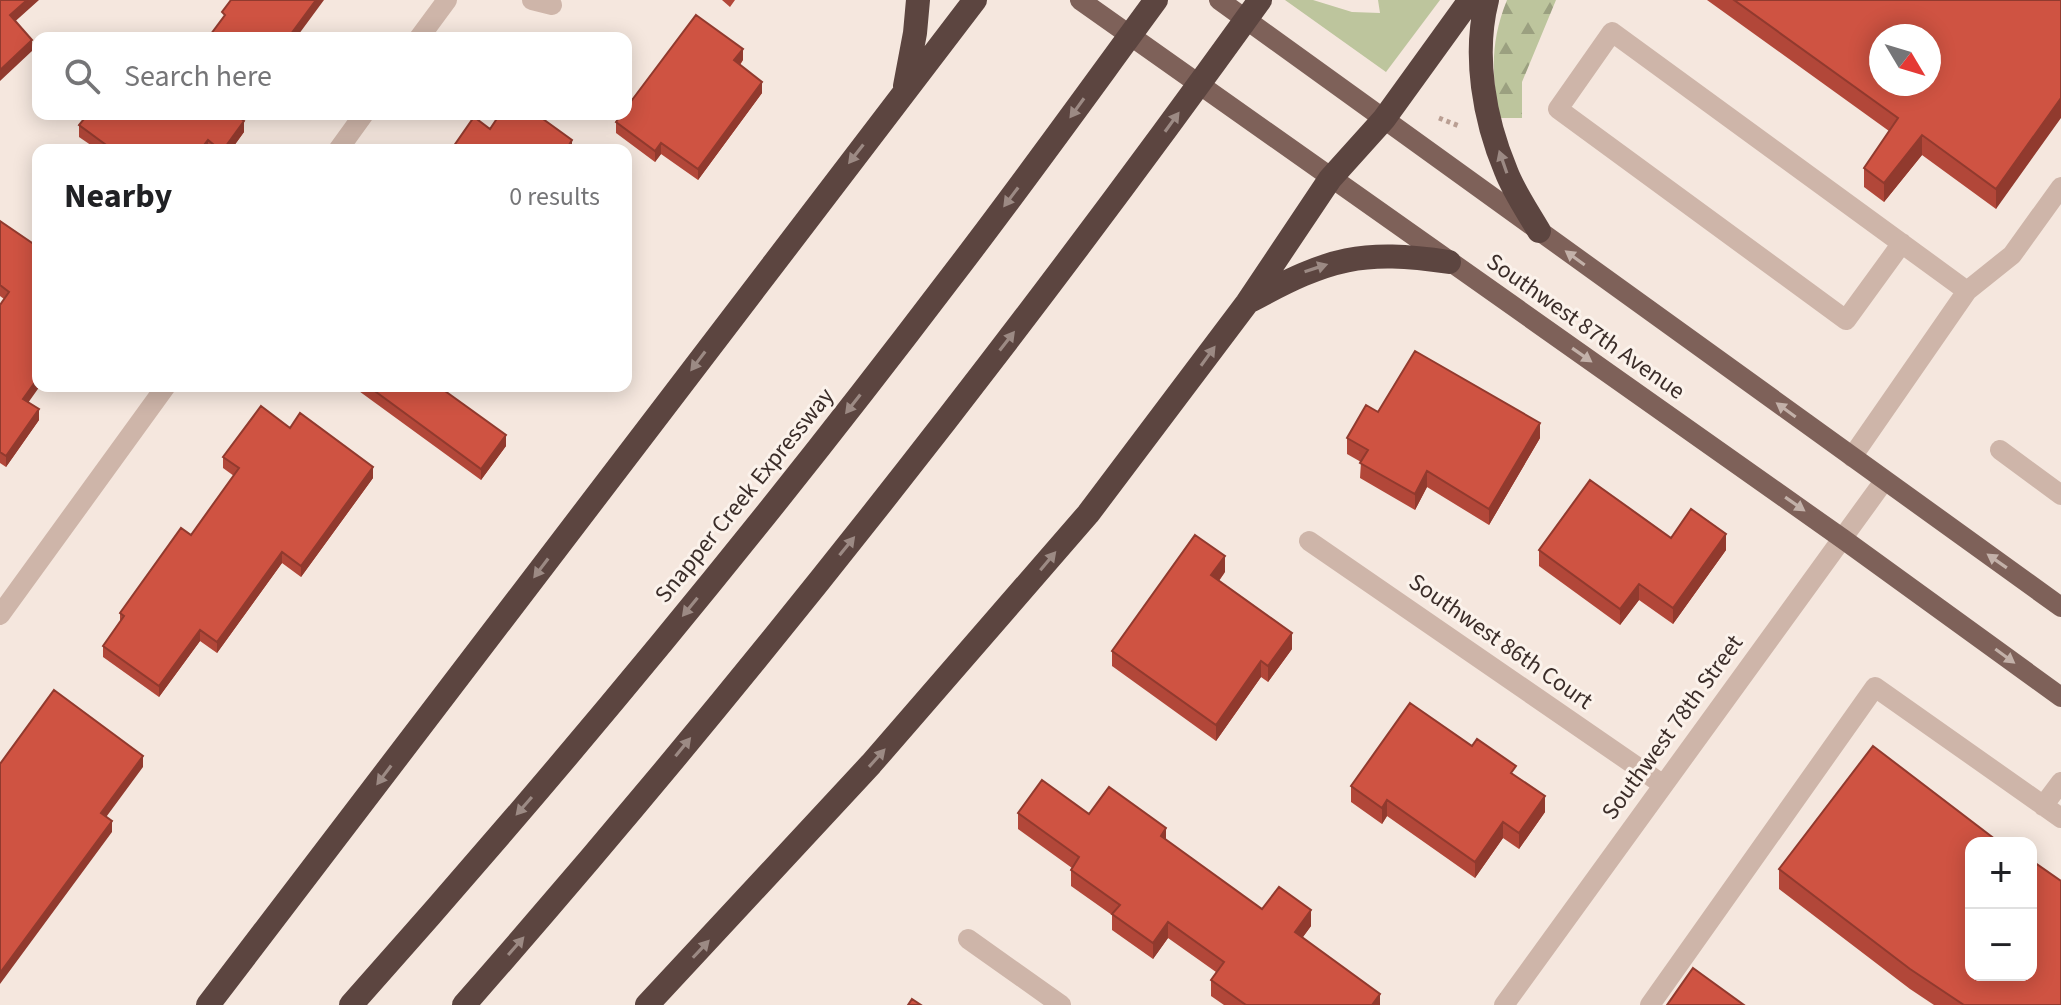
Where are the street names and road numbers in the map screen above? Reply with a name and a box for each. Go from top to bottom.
street label: Southwest 87th Avenue [1479,245,1692,408]
street label: Snapper Creek Expressway [646,380,842,611]
street label: Southwest 86th Court [1402,565,1600,718]
street label: Southwest 78th Street [1593,627,1752,827]

